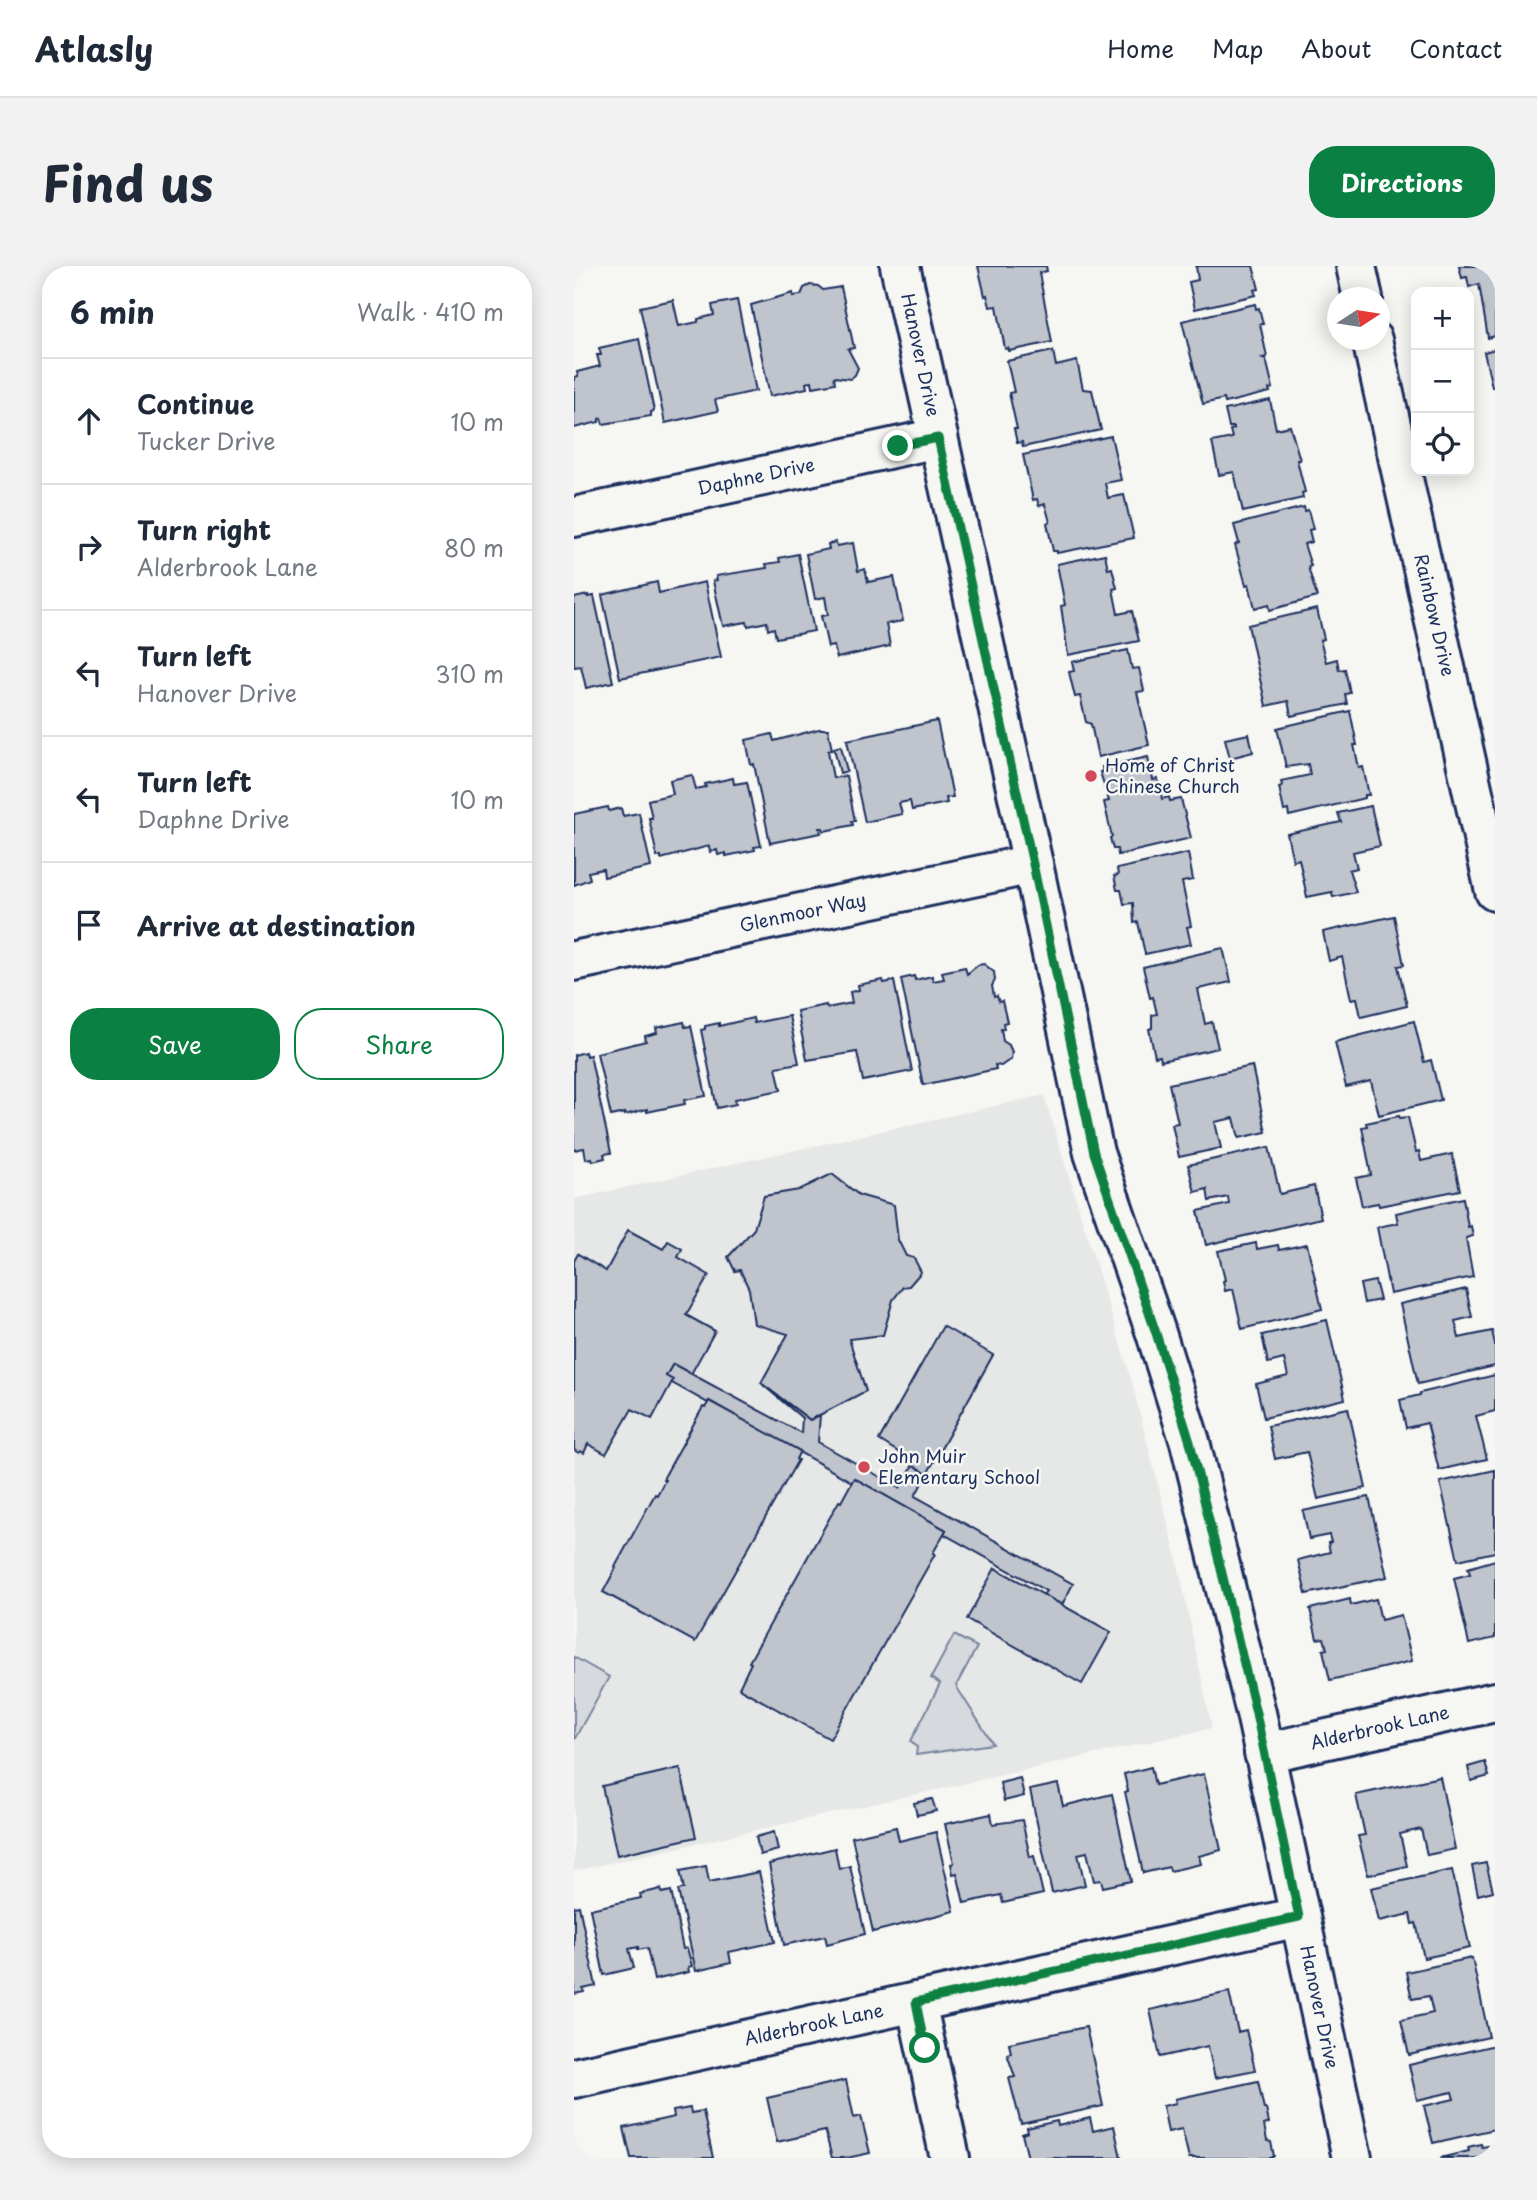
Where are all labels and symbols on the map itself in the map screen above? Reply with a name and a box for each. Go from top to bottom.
north arrow [1327,287,1390,350]
street label: Hanover Drive [895,291,948,419]
route end [882,430,913,461]
street label: Daphne Drive [695,450,817,501]
street label: Rainbow Drive [1408,551,1463,679]
place label: Home of Christ Chinese Church [1105,751,1240,799]
marker: Home of Christ Chinese Church [1083,768,1099,784]
street label: Glenmoor Way [737,885,868,938]
place label: John Muir Elementary School [878,1442,1040,1490]
marker: John Muir Elementary School [856,1459,872,1475]
street label: Alderbrook Lane [1308,1697,1452,1756]
street label: Hanover Drive [1294,1943,1347,2071]
street label: Alderbrook Lane [742,1996,886,2051]
route start [909,2032,940,2063]

